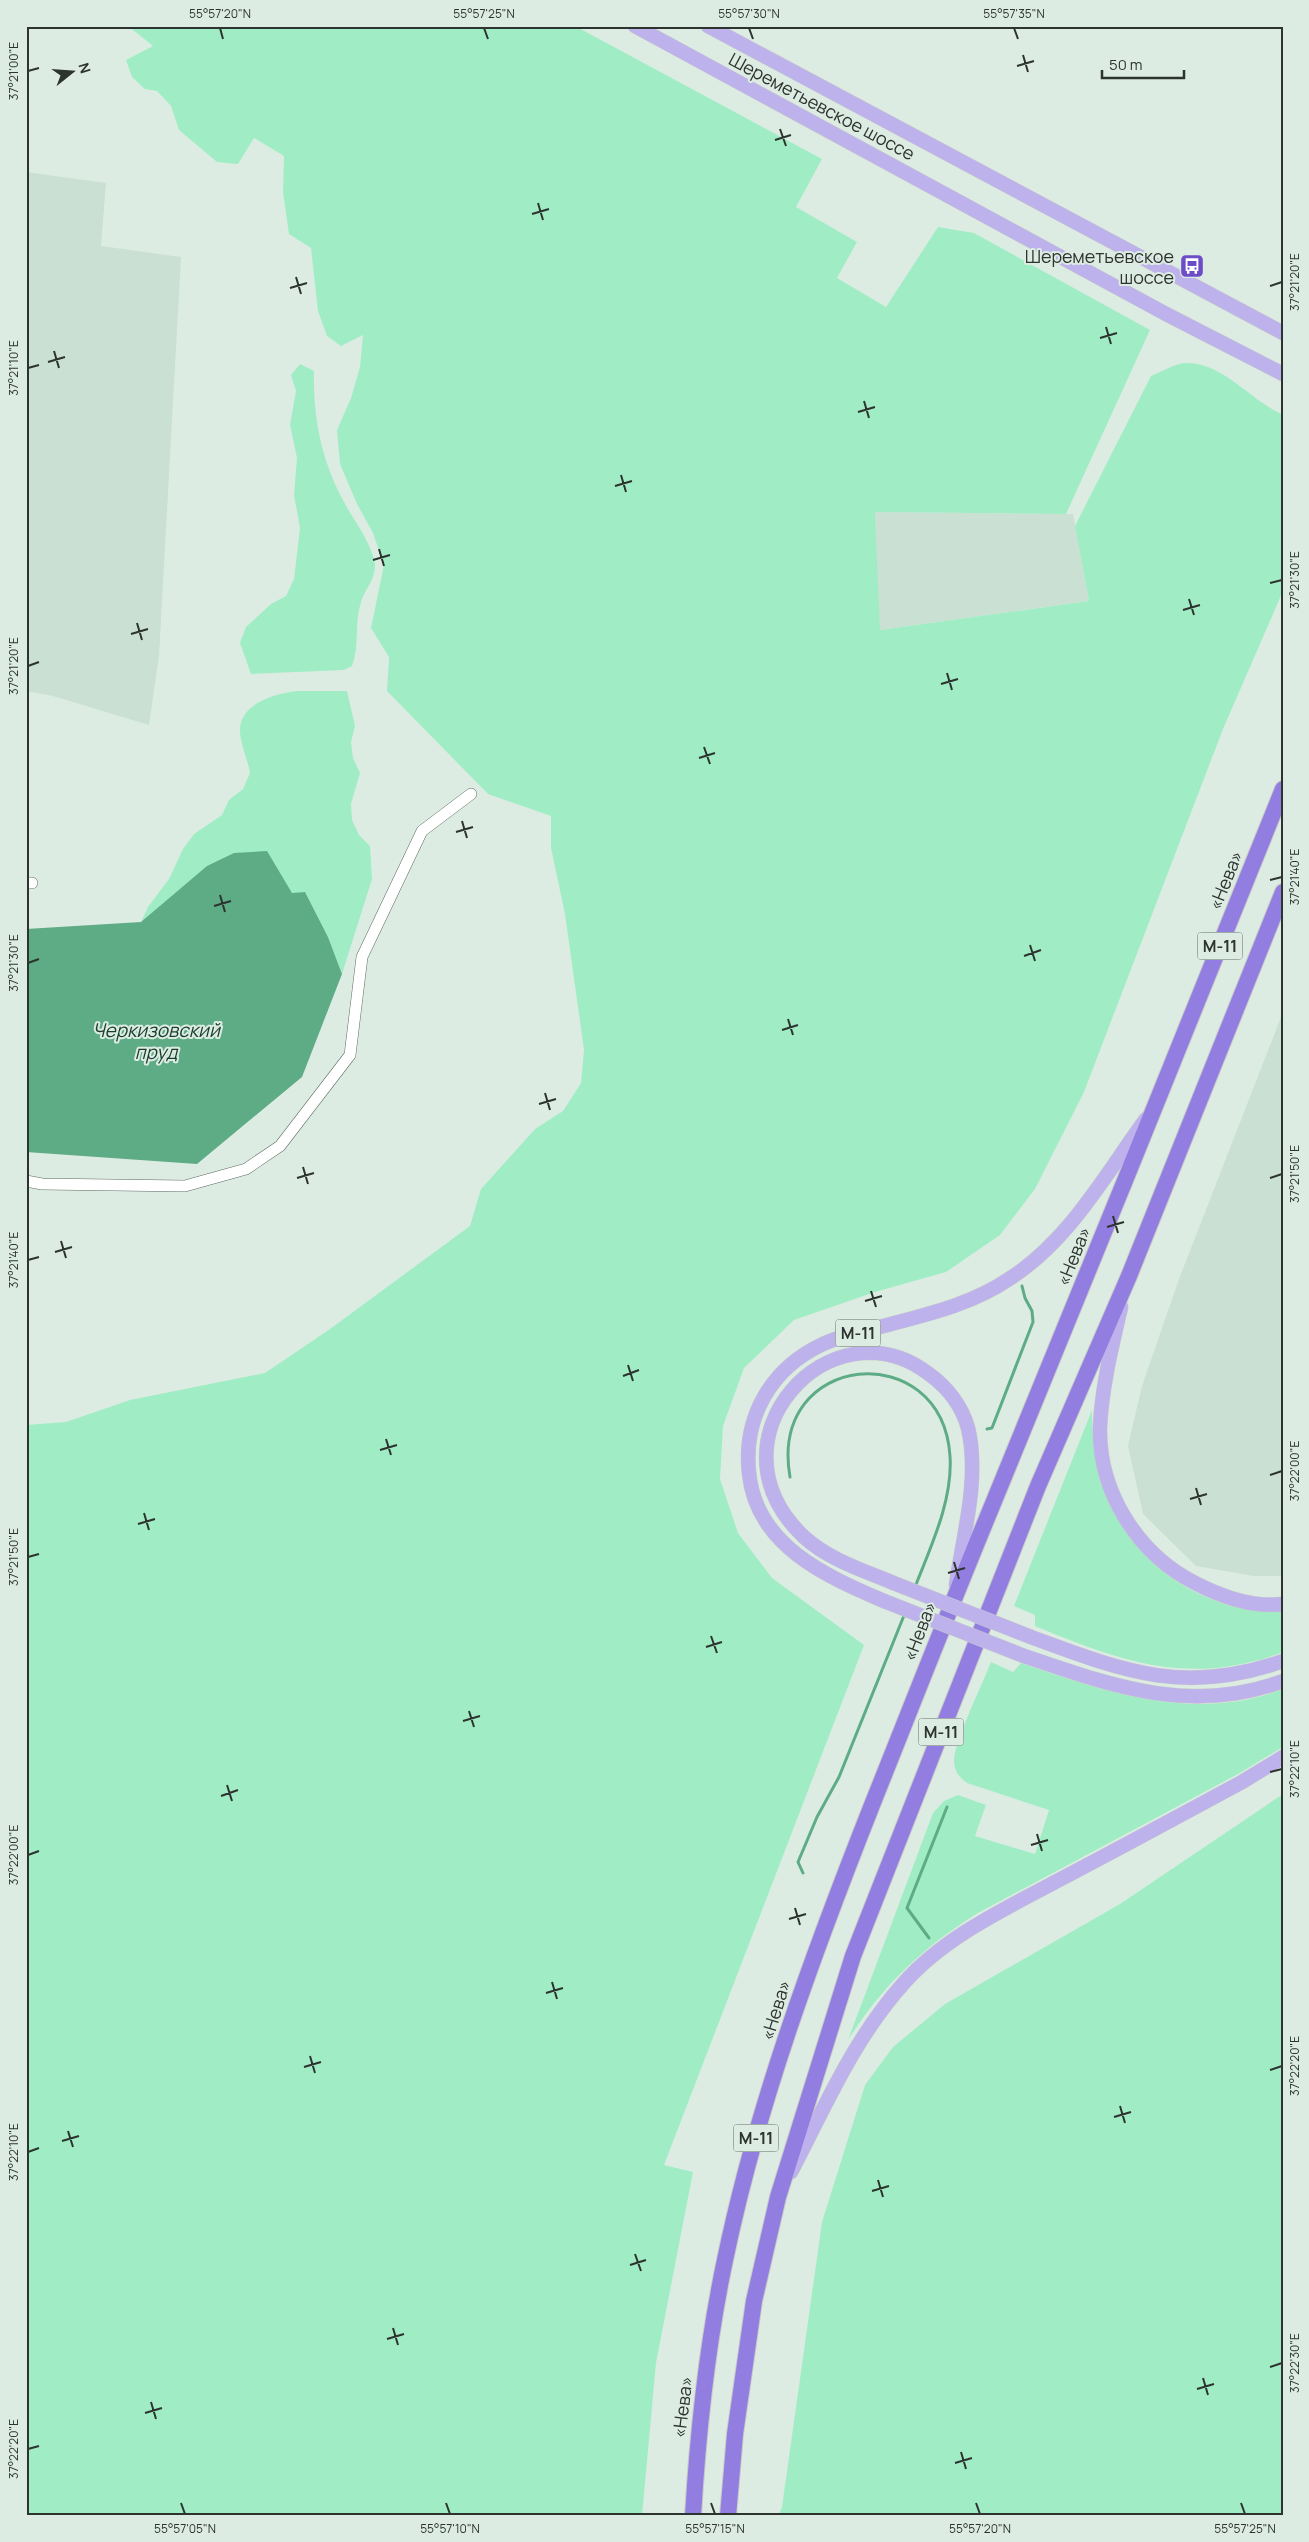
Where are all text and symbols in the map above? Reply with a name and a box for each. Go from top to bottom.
text: 55°57'20"N [189,5,251,22]
text: 55°57'25"N [453,5,515,22]
text: 55°57'30"N [718,5,780,22]
text: 55°57'35"N [983,5,1045,22]
text: 37°21'00"E [5,42,22,100]
street label: Шереметьевское шоссе [725,47,919,165]
north arrow [48,48,98,98]
scale bar [1102,48,1184,80]
text: 50 m [1109,54,1143,75]
text: N [74,60,95,76]
place label: Шереметьевское шоссе [1025,244,1174,289]
bus stop icon: Шереметьевское шоссе [1179,253,1205,279]
text: 37°21'20"E [1286,253,1303,311]
text: 37°21'10"E [5,340,22,396]
text: 37°21'30"E [1286,551,1303,609]
text: 37°21'20"E [5,637,22,695]
street label: «Нева» [1202,847,1248,913]
text: 37°21'40"E [1286,849,1303,905]
road number: М-11 [1198,932,1242,959]
text: 37°21'30"E [5,934,22,992]
water label: Черкизовский пруд [92,1017,222,1065]
text: 37°21'50"E [1286,1145,1303,1203]
street label: «Нева» [1050,1223,1096,1289]
text: 37°21'40"E [5,1232,22,1288]
road number: М-11 [836,1320,880,1346]
text: 37°22'00"E [1286,1441,1303,1501]
text: 37°21'50"E [5,1528,22,1586]
street label: «Нева» [897,1598,941,1664]
road number: М-11 [918,1718,964,1745]
text: 37°22'10"E [1286,1740,1303,1798]
text: 37°22'00"E [5,1825,22,1885]
street label: «Нева» [754,1977,796,2043]
text: 37°22'20"E [1286,2036,1303,2096]
text: 37°22'10"E [5,2123,22,2181]
road number: М-11 [734,2124,778,2152]
text: 37°22'30"E [1286,2333,1303,2393]
street label: «Нева» [666,2375,698,2439]
text: 37°22'20"E [5,2419,22,2479]
text: 55°57'05"N [154,2520,216,2537]
text: 55°57'10"N [420,2520,480,2537]
text: 55°57'15"N [685,2520,745,2537]
text: 55°57'20"N [949,2520,1011,2537]
text: 55°57'25"N [1214,2520,1276,2537]

